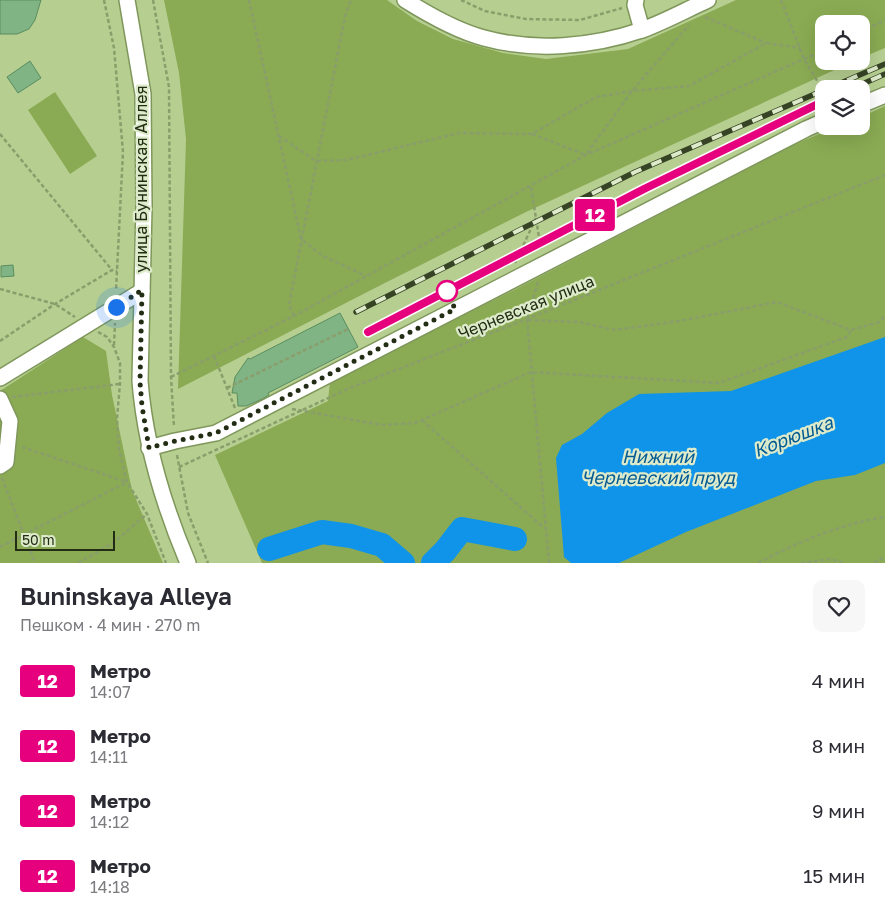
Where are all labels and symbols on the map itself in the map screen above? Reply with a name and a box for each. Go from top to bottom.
street label: улица Бунинская Аллея [131,85,151,273]
line badge: 12 [572,199,618,231]
street label: Черневская улица [455,271,597,343]
unlabelled marker [436,280,458,302]
your location [104,295,129,320]
water label: Корюшка [750,411,836,461]
water label: Нижний Черневский пруд [581,445,736,488]
scale bar [15,528,115,551]

